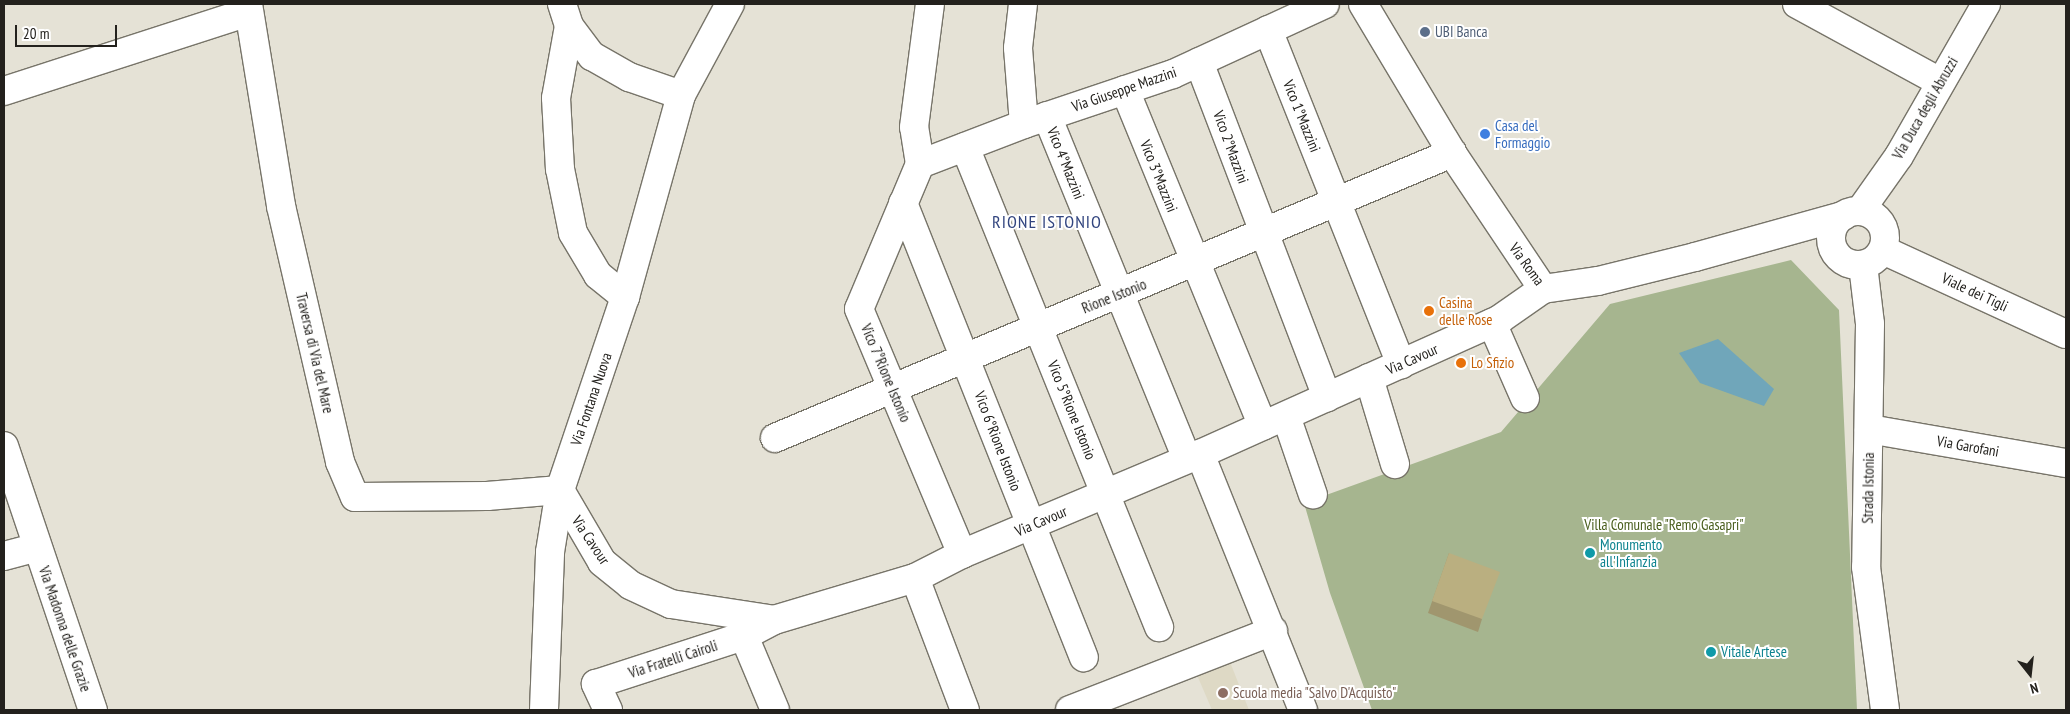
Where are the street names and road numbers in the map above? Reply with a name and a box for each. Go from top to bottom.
street label: Via Duca degli Abruzzi [1888,53,1962,163]
street label: Via Giuseppe Mazzini [1069,63,1179,115]
street label: Vico 1°Mazzini [1279,77,1325,155]
street label: Vico 2°Mazzini [1209,108,1253,186]
street label: Vico 4°Mazzini [1043,124,1089,202]
street label: Vico 3°Mazzini [1136,137,1182,215]
street label: Via Roma [1506,239,1548,289]
street label: Viale dei Tigli [1939,269,2011,315]
street label: Rione Istonio [1079,275,1149,317]
street label: Traversa di Via del Mare [292,291,338,415]
street label: Vico 7°Rione Istonio [857,321,915,425]
street label: Via Cavour [1383,340,1441,378]
street label: Via Fontana Nuova [567,350,615,448]
street label: Vico 5°Rione Istonio [1044,358,1100,462]
street label: Vico 6°Rione Istonio [971,389,1025,493]
street label: Via Garofani [1935,432,2001,460]
street label: Strada Istonia [1858,452,1878,524]
street label: Via Cavour [1012,502,1070,540]
street label: Via Cavour [568,512,614,568]
street label: Via Madonna delle Grazie [35,564,95,694]
street label: Via Fratelli Cairoli [626,636,720,682]

